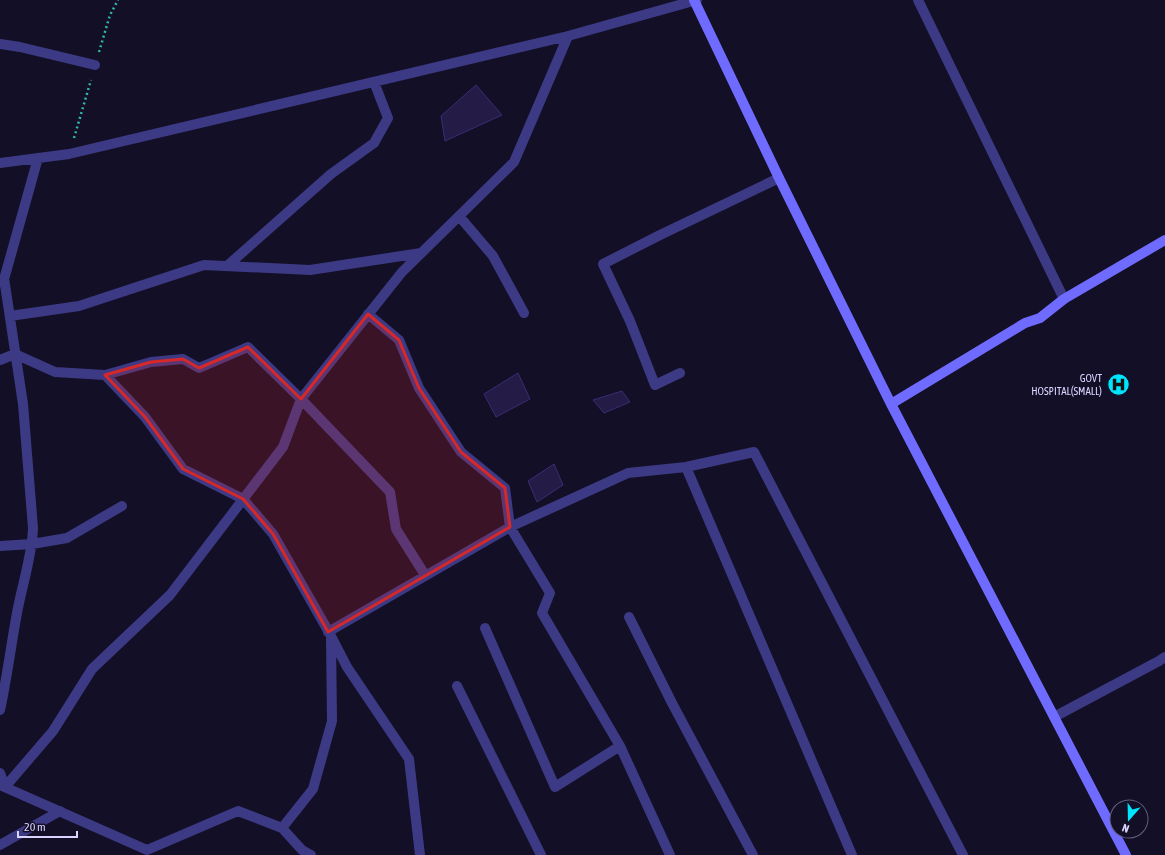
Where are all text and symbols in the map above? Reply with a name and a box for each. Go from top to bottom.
hospital icon: GOVT HOSPITAL(SMALL) [1105,371,1131,397]
place label: GOVT HOSPITAL(SMALL) [1031,372,1102,397]
north arrow [1109,799,1149,839]
scale bar [18,813,77,839]
text: 20 m [24,820,46,834]
text: N [1120,822,1131,835]

